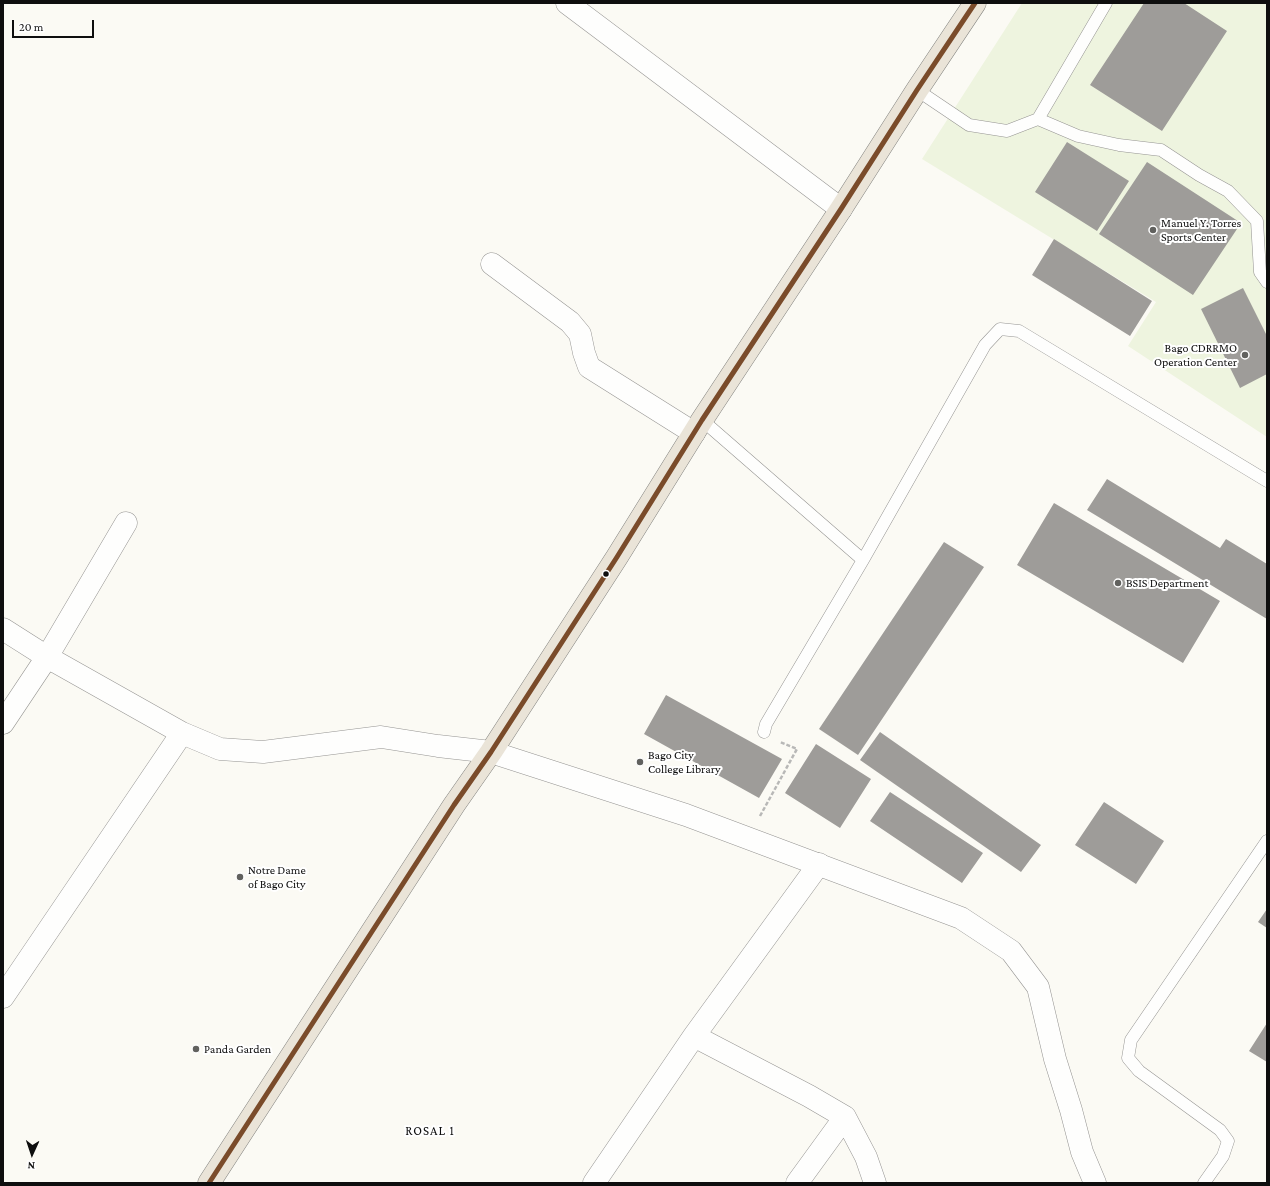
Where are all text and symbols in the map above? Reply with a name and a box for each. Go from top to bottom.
scale bar [14,12,96,38]
text: 20 m [19,20,43,34]
place label: Manuel Y. Torres Sports Center [1161,216,1241,244]
marker: Manuel Y. Torres Sports Center [1148,225,1158,235]
place label: Bago CDRRMO Operation Center [1154,341,1237,369]
marker: Bago CDRRMO Operation Center [1240,350,1250,360]
unlabelled marker [601,569,611,579]
place label: BSIS Department [1126,576,1208,590]
marker: BSIS Department [1113,578,1123,588]
place label: Bago City College Library [648,748,721,776]
marker: Bago City College Library [635,757,645,767]
place label: Notre Dame of Bago City [248,863,306,891]
marker: Notre Dame of Bago City [235,872,245,882]
place label: Panda Garden [204,1042,271,1056]
marker: Panda Garden [191,1044,201,1054]
district label: ROSAL 1 [405,1123,455,1139]
north arrow [12,1134,52,1174]
text: N [27,1160,35,1172]

